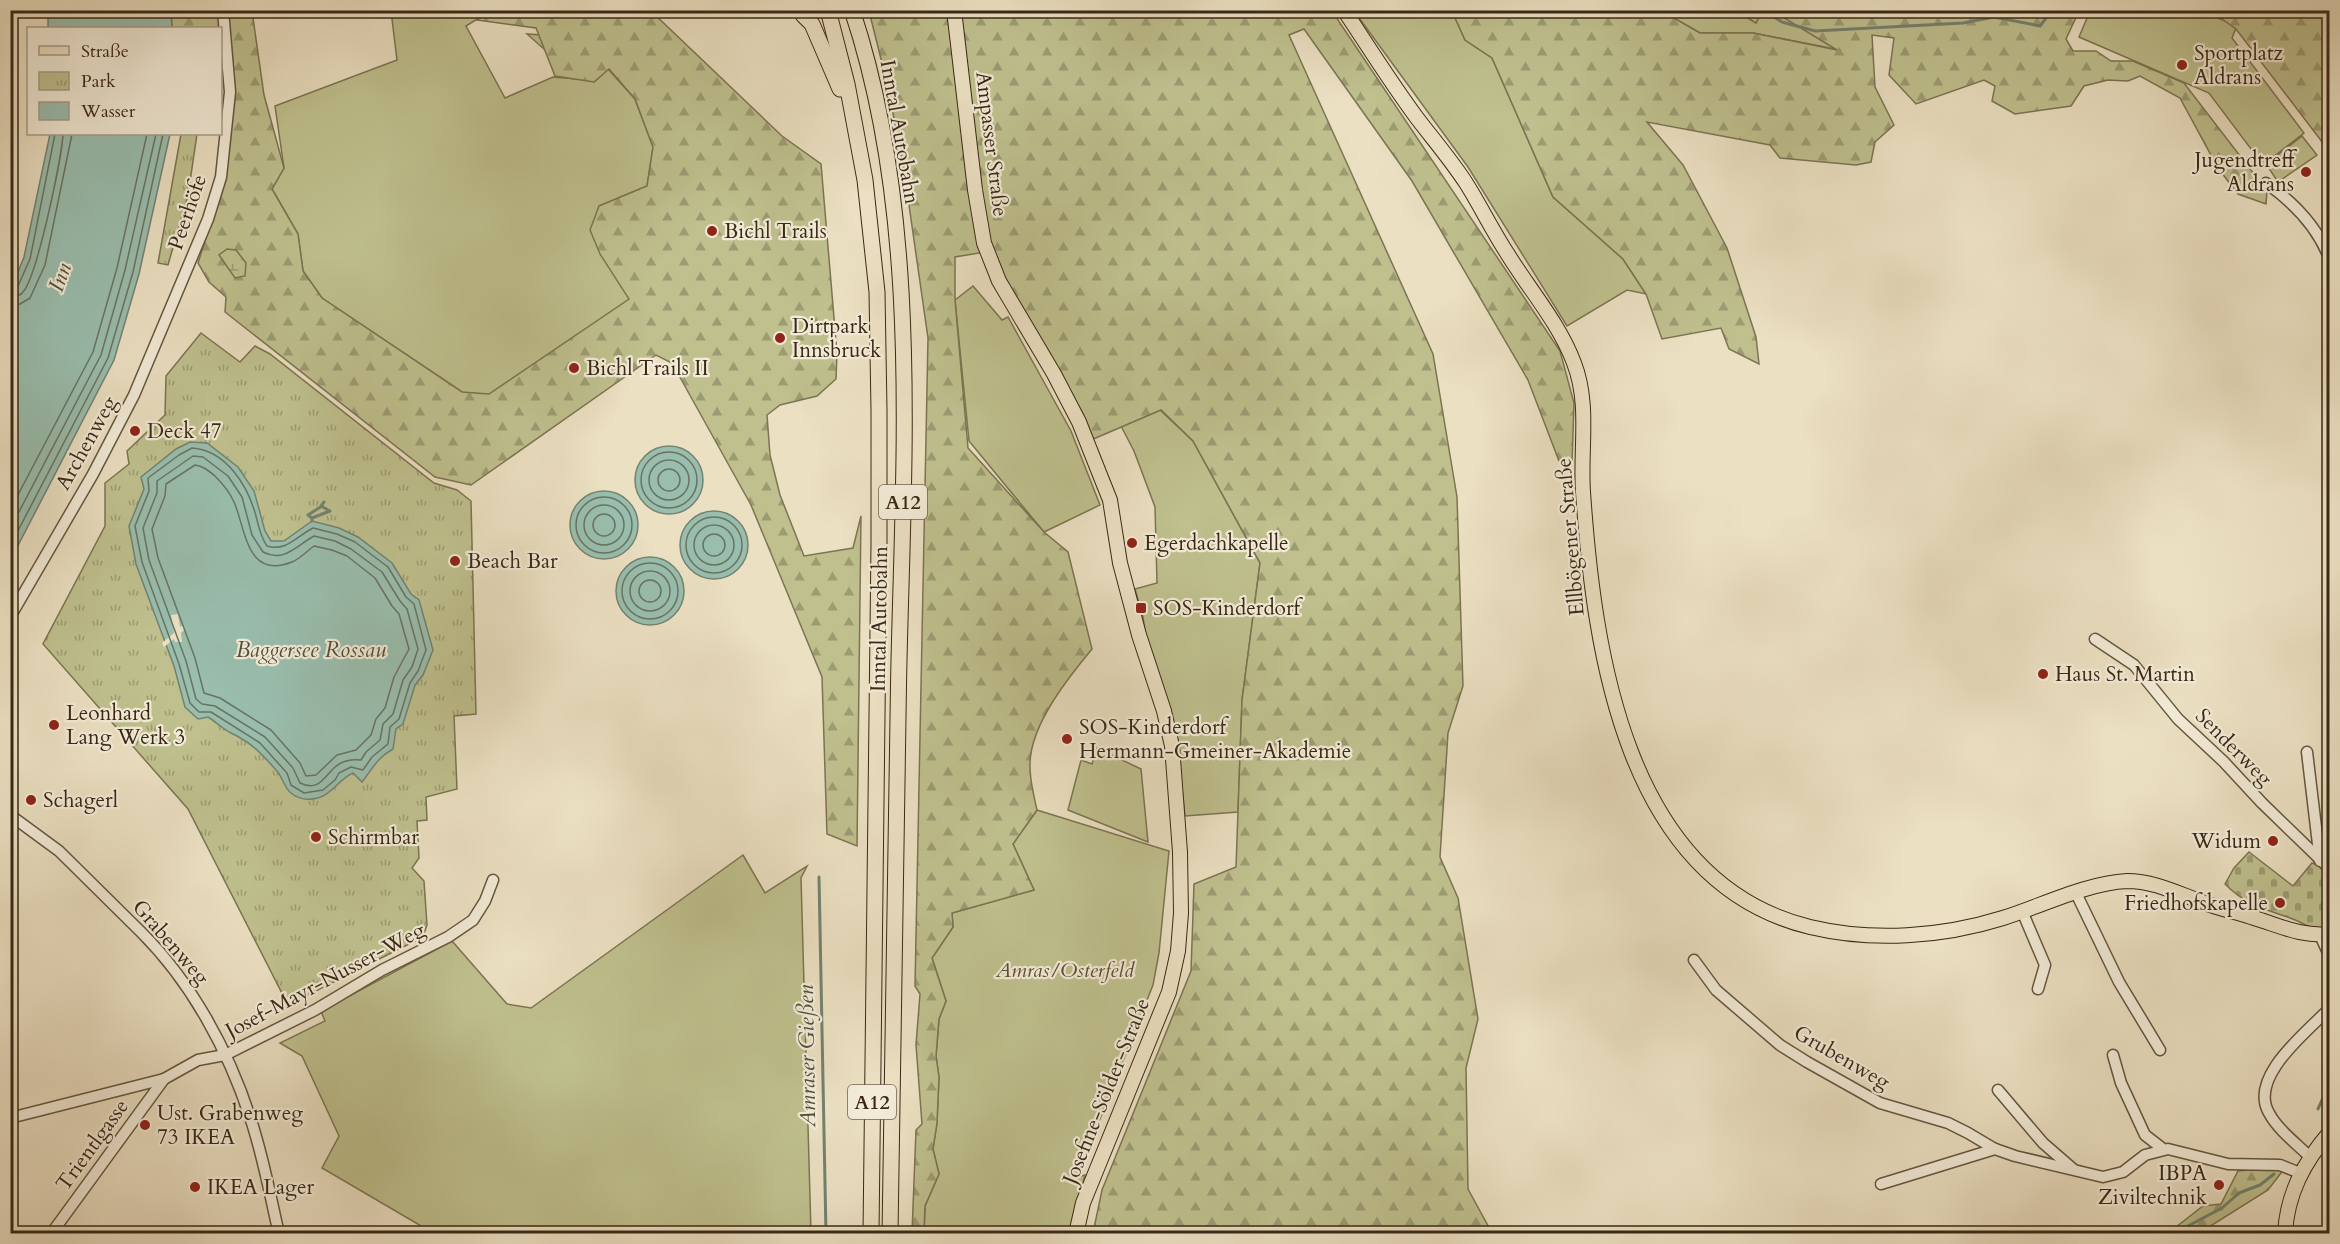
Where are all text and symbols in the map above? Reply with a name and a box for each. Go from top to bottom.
legend [27,27,222,135]
text: Straße [81,39,129,64]
place label: Sportplatz Aldrans [2194,39,2284,92]
street label: Inntal Autobahn [873,58,926,207]
marker: Sportplatz Aldrans [2175,58,2189,72]
text: Park [81,69,116,94]
street label: Ampasser Straße [968,70,1015,218]
text: Wasser [80,99,136,124]
place label: Jugendtreff Aldrans [2192,146,2297,199]
marker: Jugendtreff Aldrans [2299,165,2313,179]
street label: Peerhöfe [161,171,214,254]
place label: Bichl Trails [724,217,827,246]
marker: Bichl Trails [705,224,719,238]
water label: Inn [41,259,79,296]
place label: Dirtpark Innsbruck [792,312,882,365]
marker: Dirtpark Innsbruck [773,331,787,345]
place label: Bichl Trails II [586,354,709,383]
marker: Bichl Trails II [567,361,581,375]
street label: Archenweg [49,391,124,495]
place label: Deck 47 [147,417,222,446]
marker: Deck 47 [128,424,142,438]
street label: Ellbögener Straße [1549,457,1592,617]
road number: A12 [879,485,927,519]
place label: Egerdachkapelle [1144,529,1289,558]
marker: Egerdachkapelle [1125,536,1139,550]
street label: Inntal Autobahn [864,546,895,692]
place label: Beach Bar [467,547,558,576]
marker: Beach Bar [448,554,462,568]
place label: SOS-Kinderdorf [1153,594,1304,623]
marker: SOS-Kinderdorf [1134,601,1148,615]
water label: Baggersee Rossau [236,635,386,665]
place label: Haus St. Martin [2055,660,2195,689]
marker: Haus St. Martin [2036,667,2050,681]
place label: Leonhard Lang Werk 3 [66,699,185,752]
street label: Senderweg [2189,702,2279,793]
place label: SOS-Kinderdorf Hermann-Gmeiner-Akademie [1079,713,1351,766]
marker: Leonhard Lang Werk 3 [47,718,61,732]
marker: SOS-Kinderdorf Hermann-Gmeiner-Akademie [1060,732,1074,746]
place label: Schagerl [43,786,118,815]
marker: Schagerl [24,793,38,807]
place label: Schirmbar [328,823,419,852]
place label: Widum [2190,827,2261,856]
marker: Schirmbar [309,830,323,844]
marker: Widum [2266,834,2280,848]
place label: Friedhofskapelle [2124,889,2268,918]
street label: Grabenweg [125,893,216,991]
marker: Friedhofskapelle [2273,896,2287,910]
street label: Josef-Mayr-Nusser-Weg [218,915,430,1047]
park label: Amras/Osterfeld [995,956,1135,985]
water label: Amraser Gießen [791,984,823,1129]
street label: Josefine-Sölder-Straße [1055,994,1157,1191]
street label: Grubenweg [1788,1018,1895,1097]
road number: A12 [848,1085,896,1119]
street label: Trientlgasse [49,1094,136,1197]
place label: Ust. Grabenweg 73 IKEA [157,1099,303,1152]
marker: Ust. Grabenweg 73 IKEA [138,1118,152,1132]
place label: IBPA Ziviltechnik [2098,1159,2208,1212]
place label: IKEA Lager [207,1173,314,1202]
marker: IBPA Ziviltechnik [2212,1178,2226,1192]
marker: IKEA Lager [188,1180,202,1194]

